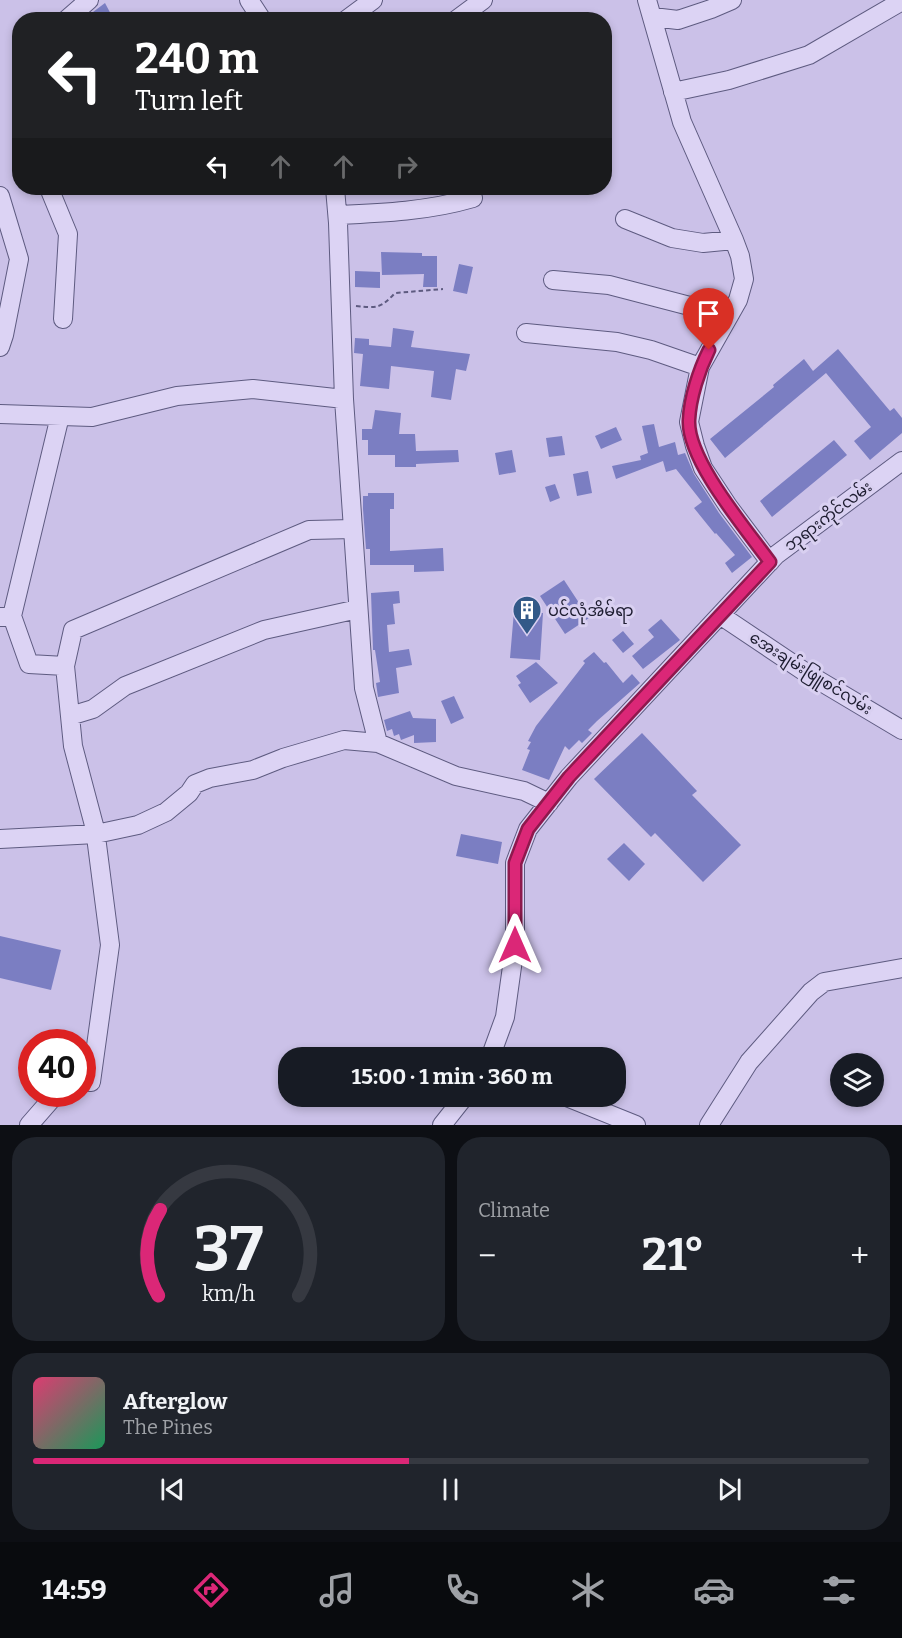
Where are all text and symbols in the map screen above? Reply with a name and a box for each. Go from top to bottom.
text: 240 m [135,34,259,84]
icon: left [36,36,114,114]
text: Turn left [135,85,243,117]
icon: left [201,150,234,183]
icon: ahead [264,150,297,183]
icon: ahead [327,150,360,183]
icon: right [390,150,423,183]
pin [683,288,734,350]
icon: arrive [692,297,725,330]
street label: ဘုရားကိုင်လမ်း [779,475,878,559]
building icon: ပင်လုံအိမ်ရာ [511,594,543,636]
place label: ပင်လုံအိမ်ရာ [548,599,633,625]
street label: အေးချမ်းဖြူစင်လမ်း [744,626,877,722]
position arrow [483,913,547,977]
speed limit sign: 40 [18,1029,96,1107]
map controls [830,1053,884,1107]
button: layers [830,1053,884,1107]
text: 15:00 · 1 min · 360 m [352,1063,552,1090]
text: Climate [478,1198,550,1222]
text: 37 [194,1212,263,1287]
text: 21° [642,1228,705,1282]
text: − [478,1236,496,1276]
text: + [850,1236,869,1276]
text: km/h [202,1281,255,1307]
text: Afterglow [123,1388,227,1415]
text: The Pines [123,1415,213,1439]
icon: previous [156,1473,189,1506]
icon: pause [434,1473,467,1506]
icon: next [713,1473,746,1506]
icon: directions [190,1569,232,1611]
icon: music [316,1569,358,1611]
icon: phone [441,1569,483,1611]
icon: climate [567,1569,609,1611]
icon: car [693,1569,735,1611]
icon: filters [818,1569,860,1611]
text: 14:59 [42,1574,107,1606]

